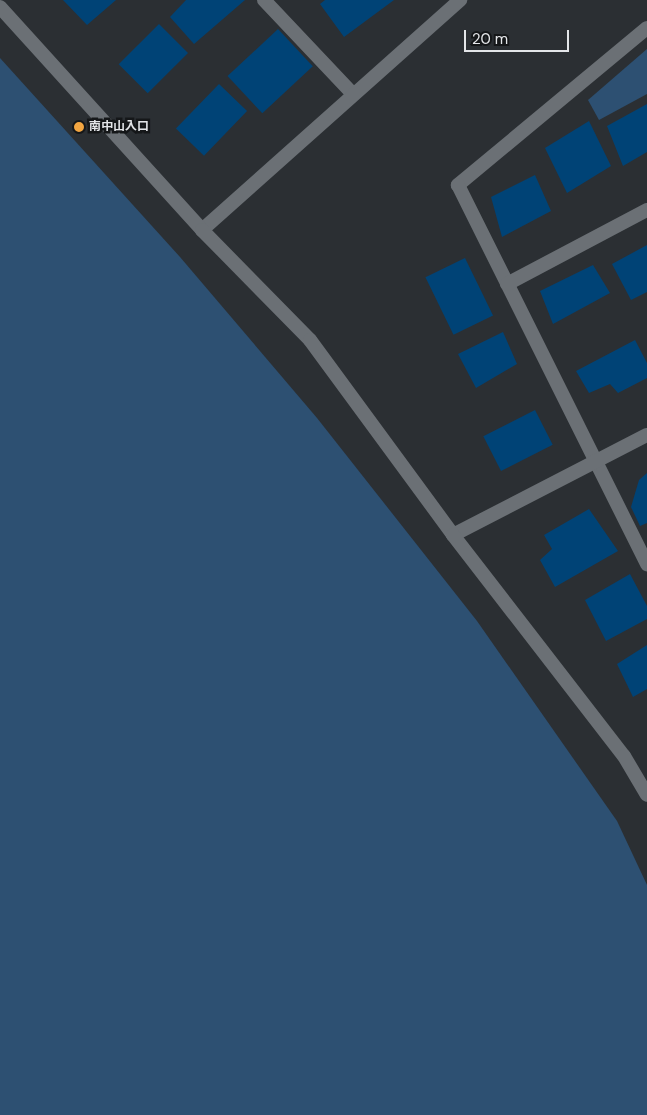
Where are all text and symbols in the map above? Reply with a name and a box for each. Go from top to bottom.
scale bar [467,20,572,52]
text: 20 m [472,29,508,49]
place label: 南中山入口 [89,120,149,134]
marker: 南中山入口 [73,121,85,133]

